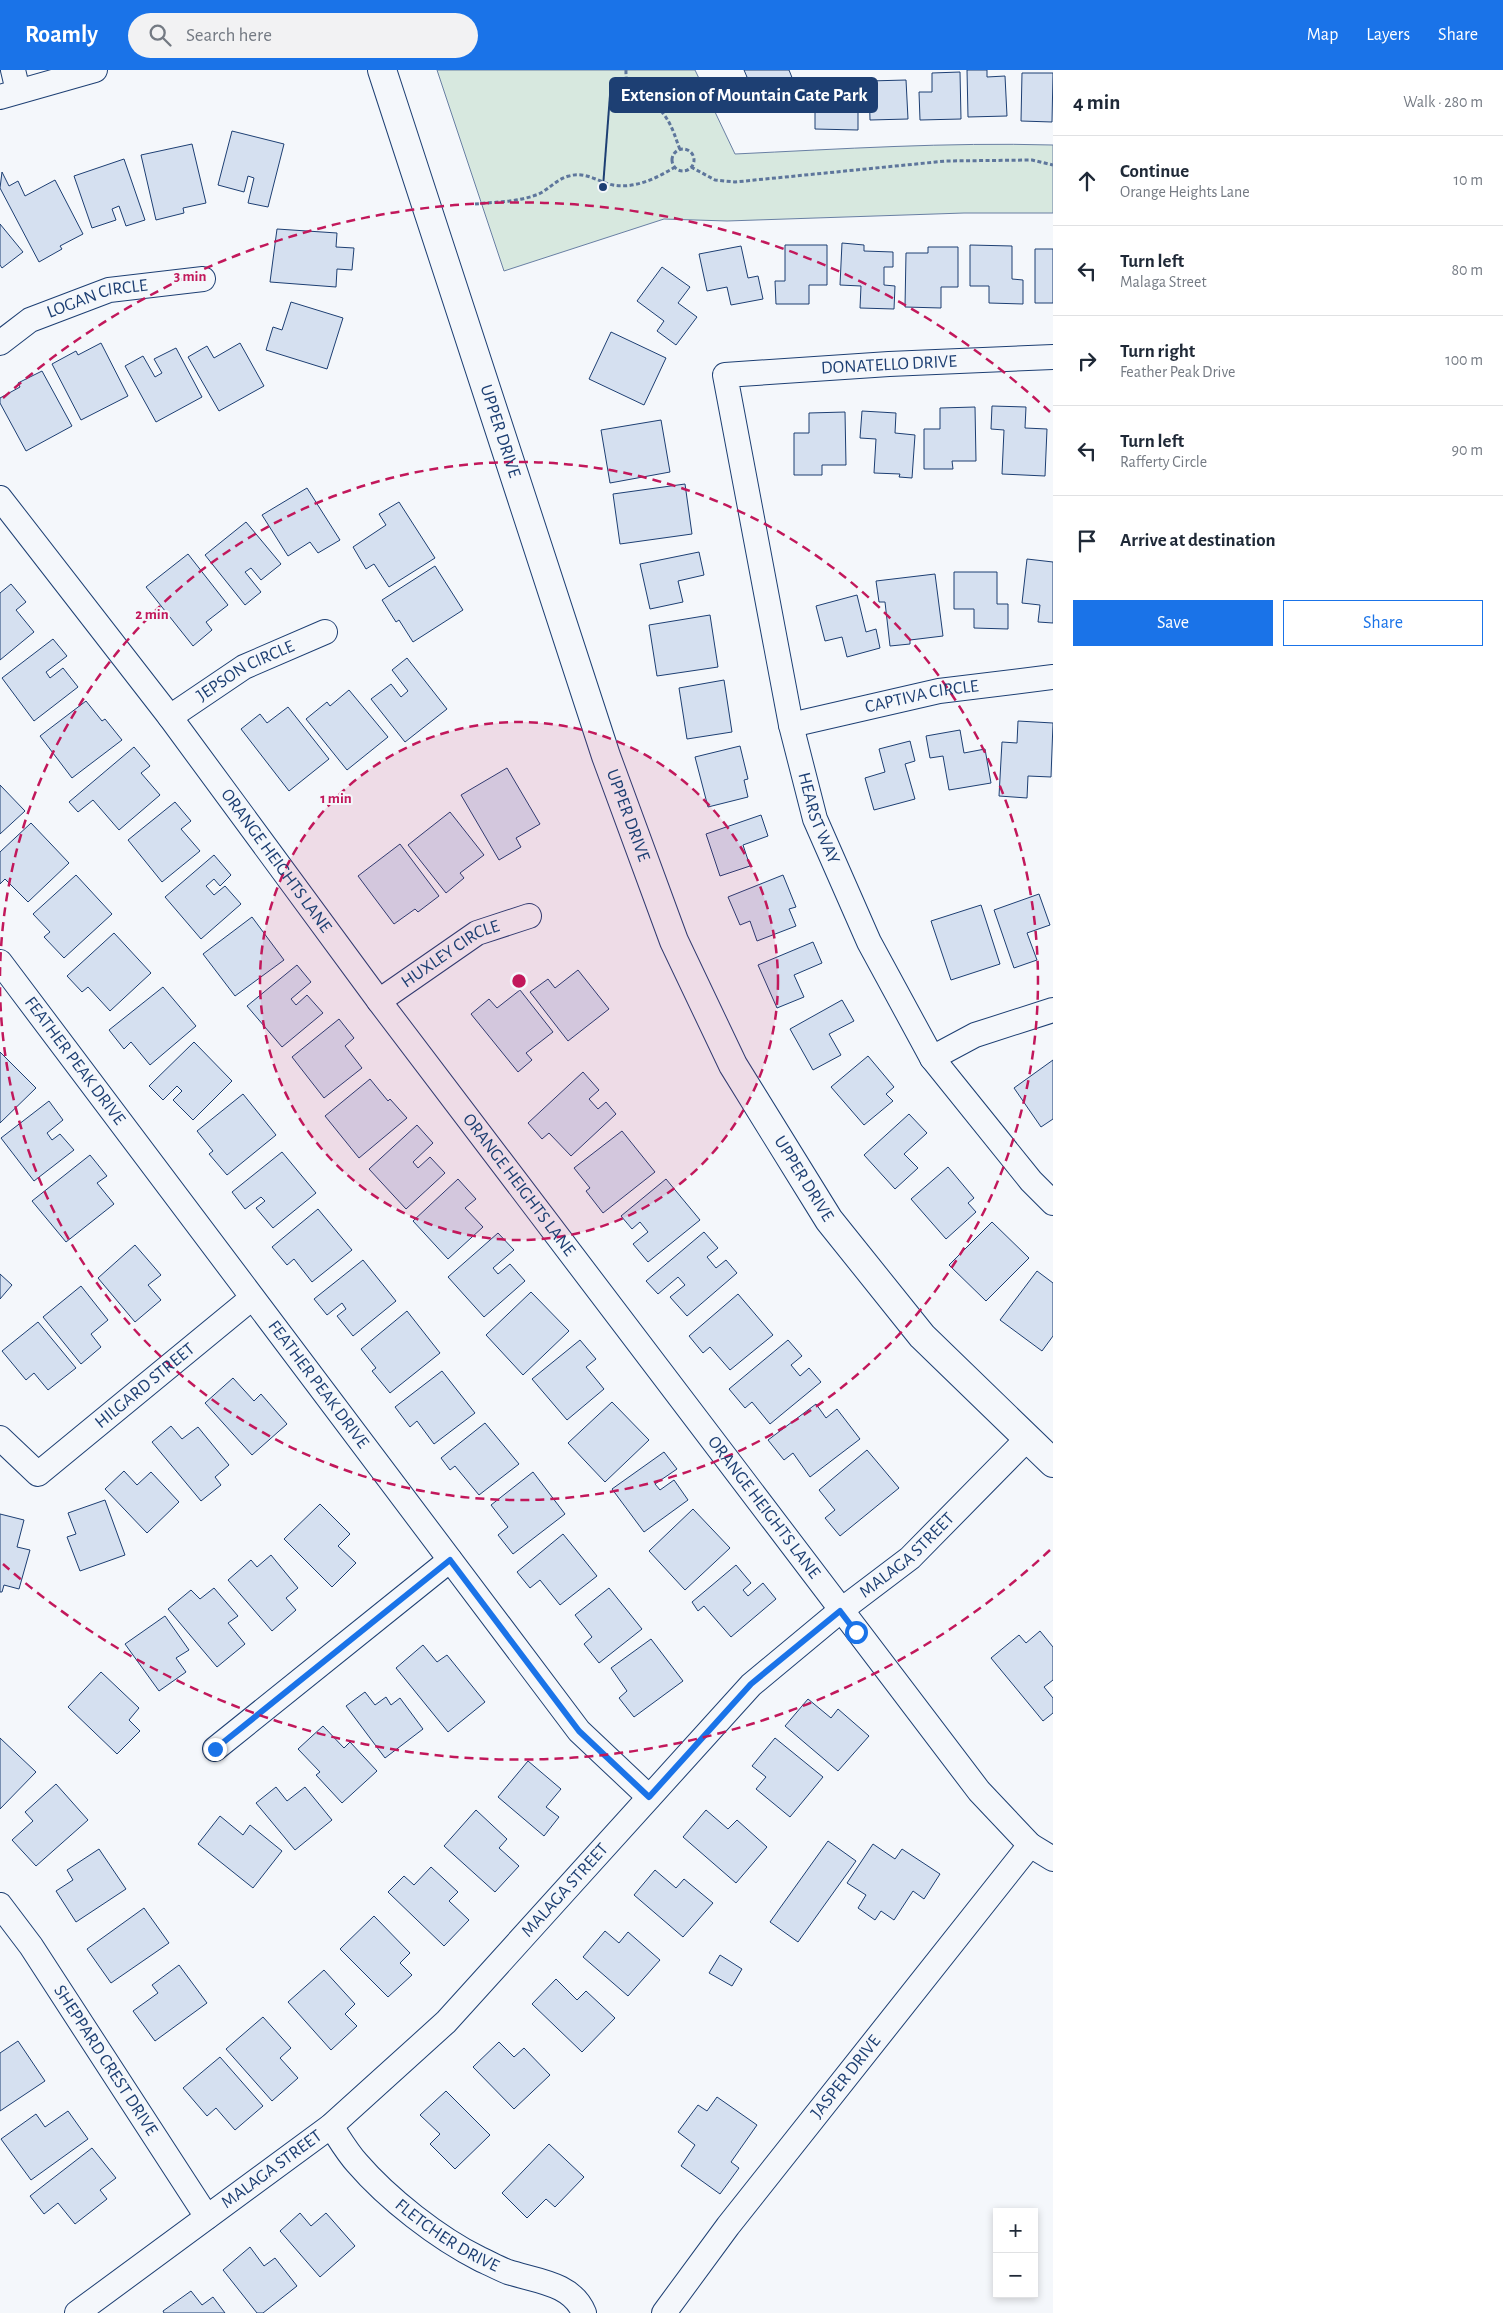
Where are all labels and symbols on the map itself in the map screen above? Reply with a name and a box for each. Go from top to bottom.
callout: Extension of Mountain Gate Park [610,78,877,112]
text: Extension of Mountain Gate Park [620,86,868,105]
text: 3 min [174,269,206,284]
street label: LOGAN CIRCLE [45,277,149,322]
street label: DONATELLO DRIVE [821,352,958,378]
street label: UPPER DRIVE [476,382,524,480]
text: 2 min [135,607,169,622]
street label: JEPSON CIRCLE [194,637,297,705]
street label: CAPTIVA CIRCLE [863,677,980,717]
street label: UPPER DRIVE [603,767,653,864]
street label: HEARST WAY [794,770,843,867]
street label: ORANGE HEIGHTS LANE [217,786,335,936]
text: 1 min [320,791,352,806]
street label: HUXLEY CIRCLE [398,917,502,991]
centre of rings [510,972,528,990]
street label: FEATHER PEAK DRIVE [21,994,129,1129]
street label: ORANGE HEIGHTS LANE [459,1110,579,1260]
street label: UPPER DRIVE [770,1133,837,1225]
street label: FEATHER PEAK DRIVE [264,1317,372,1452]
street label: HILGARD STREET [92,1340,198,1432]
street label: ORANGE HEIGHTS LANE [704,1433,824,1582]
street label: MALAGA STREET [856,1509,958,1602]
route start [845,1621,868,1644]
route end [204,1738,227,1761]
street label: MALAGA STREET [518,1840,612,1941]
street label: SHEPPARD CREST DRIVE [50,1982,161,2139]
street label: JASPER DRIVE [808,2032,885,2122]
street label: MALAGA STREET [218,2127,326,2212]
street label: FLETCHER DRIVE [391,2196,502,2276]

